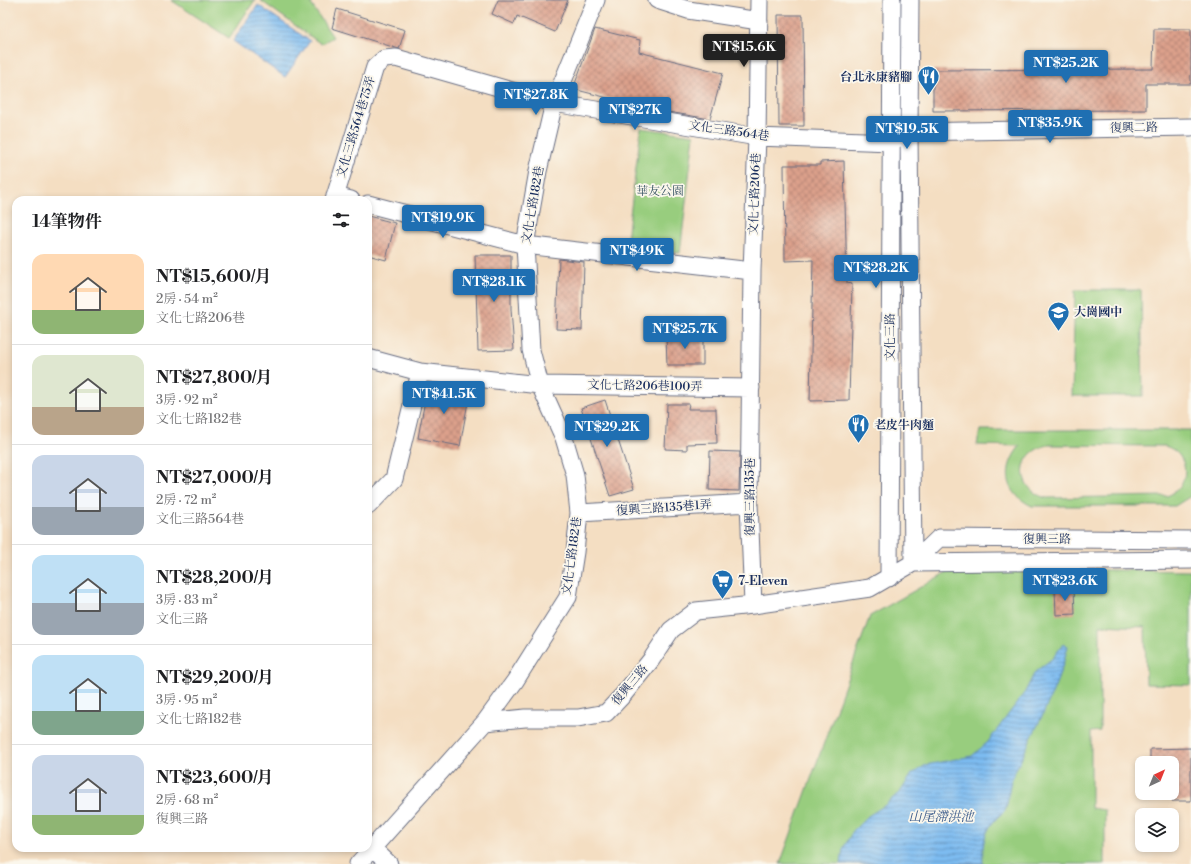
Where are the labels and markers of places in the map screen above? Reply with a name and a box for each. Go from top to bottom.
pin: NT$15.6K [703,34,785,68]
pin: NT$25.2K [1025,50,1107,84]
restaurant icon: 台北永康豬腳 [915,64,941,97]
place label: 台北永康豬腳 [840,70,912,85]
pin: NT$27.8K [495,82,577,116]
pin: NT$27K [602,97,668,131]
pin: NT$35.9K [1009,110,1091,144]
pin: NT$19.5K [866,116,948,150]
pin: NT$19.9K [402,205,484,239]
pin: NT$49K [604,238,670,272]
pin: NT$28.2K [835,255,917,289]
pin: NT$28.1K [453,269,535,303]
school or university icon: 大崗國中 [1046,299,1072,332]
place label: 大崗國中 [1074,305,1122,320]
pin: NT$25.7K [644,316,726,350]
pin: NT$41.5K [403,381,485,415]
restaurant icon: 老皮牛肉麵 [846,412,872,445]
pin: NT$29.2K [566,414,648,448]
place label: 老皮牛肉麵 [874,418,934,433]
supermarket icon: 7-Eleven [709,568,735,601]
pin: NT$23.6K [1024,568,1106,602]
place label: 7-Eleven [738,574,788,589]

